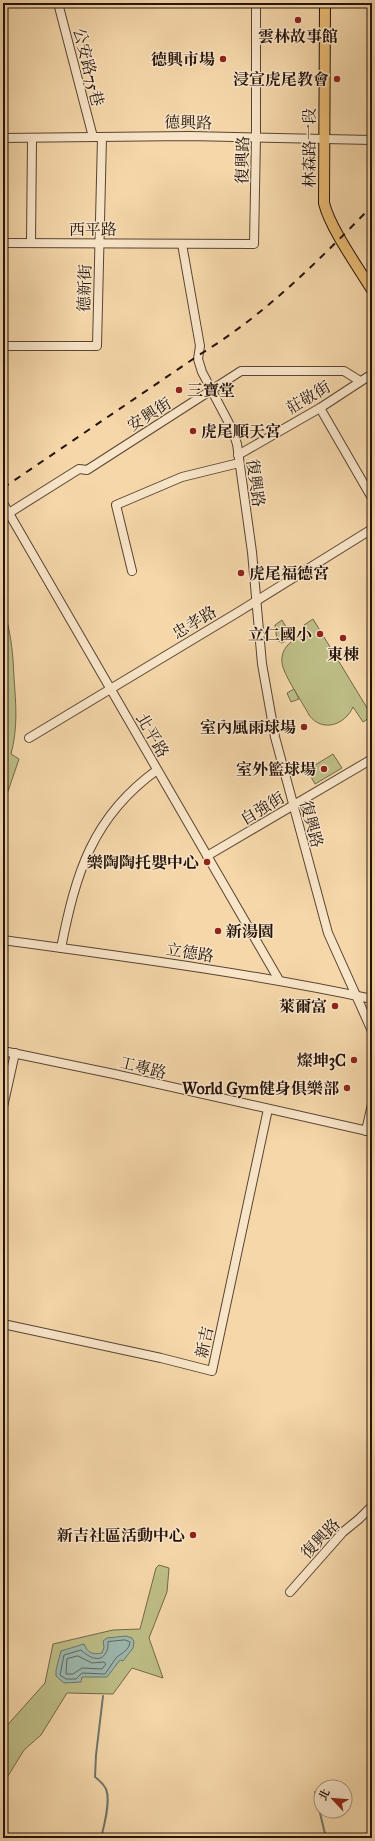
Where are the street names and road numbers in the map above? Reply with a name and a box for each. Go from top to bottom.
street label: 公安路75巷 [70,26,107,108]
street label: 林森路一段 [300,108,319,188]
street label: 德興路 [164,113,212,132]
street label: 復興路 [233,136,252,184]
street label: 西平路 [69,220,117,239]
street label: 德新街 [74,264,95,312]
street label: 莊敬街 [283,377,334,418]
street label: 安興街 [124,394,175,435]
street label: 復興路 [243,458,268,508]
street label: 忠孝路 [169,602,220,643]
street label: 北平路 [132,710,173,761]
street label: 自強街 [237,788,288,829]
street label: 復興路 [296,798,327,850]
street label: 立德路 [165,939,215,966]
street label: 工專路 [117,1052,168,1083]
street label: 新吉 [192,1324,217,1360]
street label: 復興路 [297,1514,344,1562]

